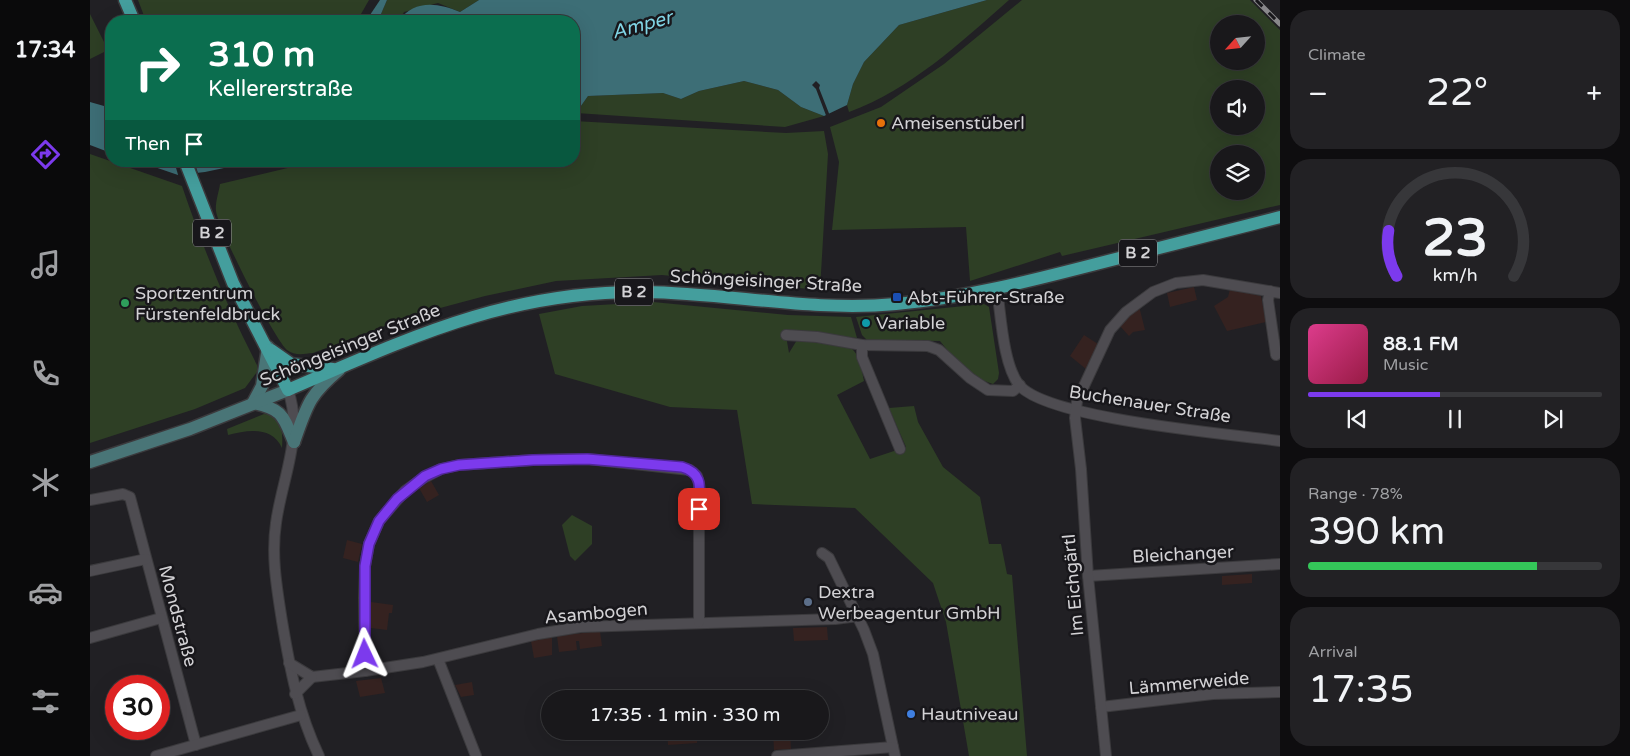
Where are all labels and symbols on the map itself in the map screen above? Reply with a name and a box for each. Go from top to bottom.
water label: Amper [609,6,677,44]
north arrow [1210,15,1265,70]
place label: Ameisenstüberl [891,112,1025,134]
marker: Ameisenstüberl [875,117,887,129]
road number: B 2 [193,220,231,247]
road number: B 2 [1119,240,1157,266]
street label: Schöngeisinger Straße [669,265,863,297]
road number: B 2 [615,278,653,306]
place label: Sportzentrum Fürstenfeldbruck [135,282,281,325]
place label: Abt-Führer-Straße [907,286,1064,308]
marker: Abt-Führer-Straße [891,291,903,303]
marker: Sportzentrum Fürstenfeldbruck [119,297,131,309]
street label: Schöngeisinger Straße [257,299,443,391]
place label: Variable [876,312,945,334]
marker: Variable [860,317,872,329]
street label: Buchenauer Straße [1068,380,1232,428]
pin [678,488,720,530]
street label: Im Eichgärtl [1058,533,1088,637]
street label: Bleichanger [1132,540,1234,568]
street label: Mondstraße [154,563,202,669]
place label: Dextra Werbeagentur GmbH [818,581,1001,624]
marker: Dextra Werbeagentur GmbH [802,596,814,608]
street label: Asambogen [543,598,649,628]
position arrow [338,627,390,679]
street label: Lämmerweide [1128,667,1250,699]
speed limit sign: 30 [105,675,170,740]
place label: Hautniveau [921,703,1019,725]
marker: Hautniveau [905,708,917,720]

